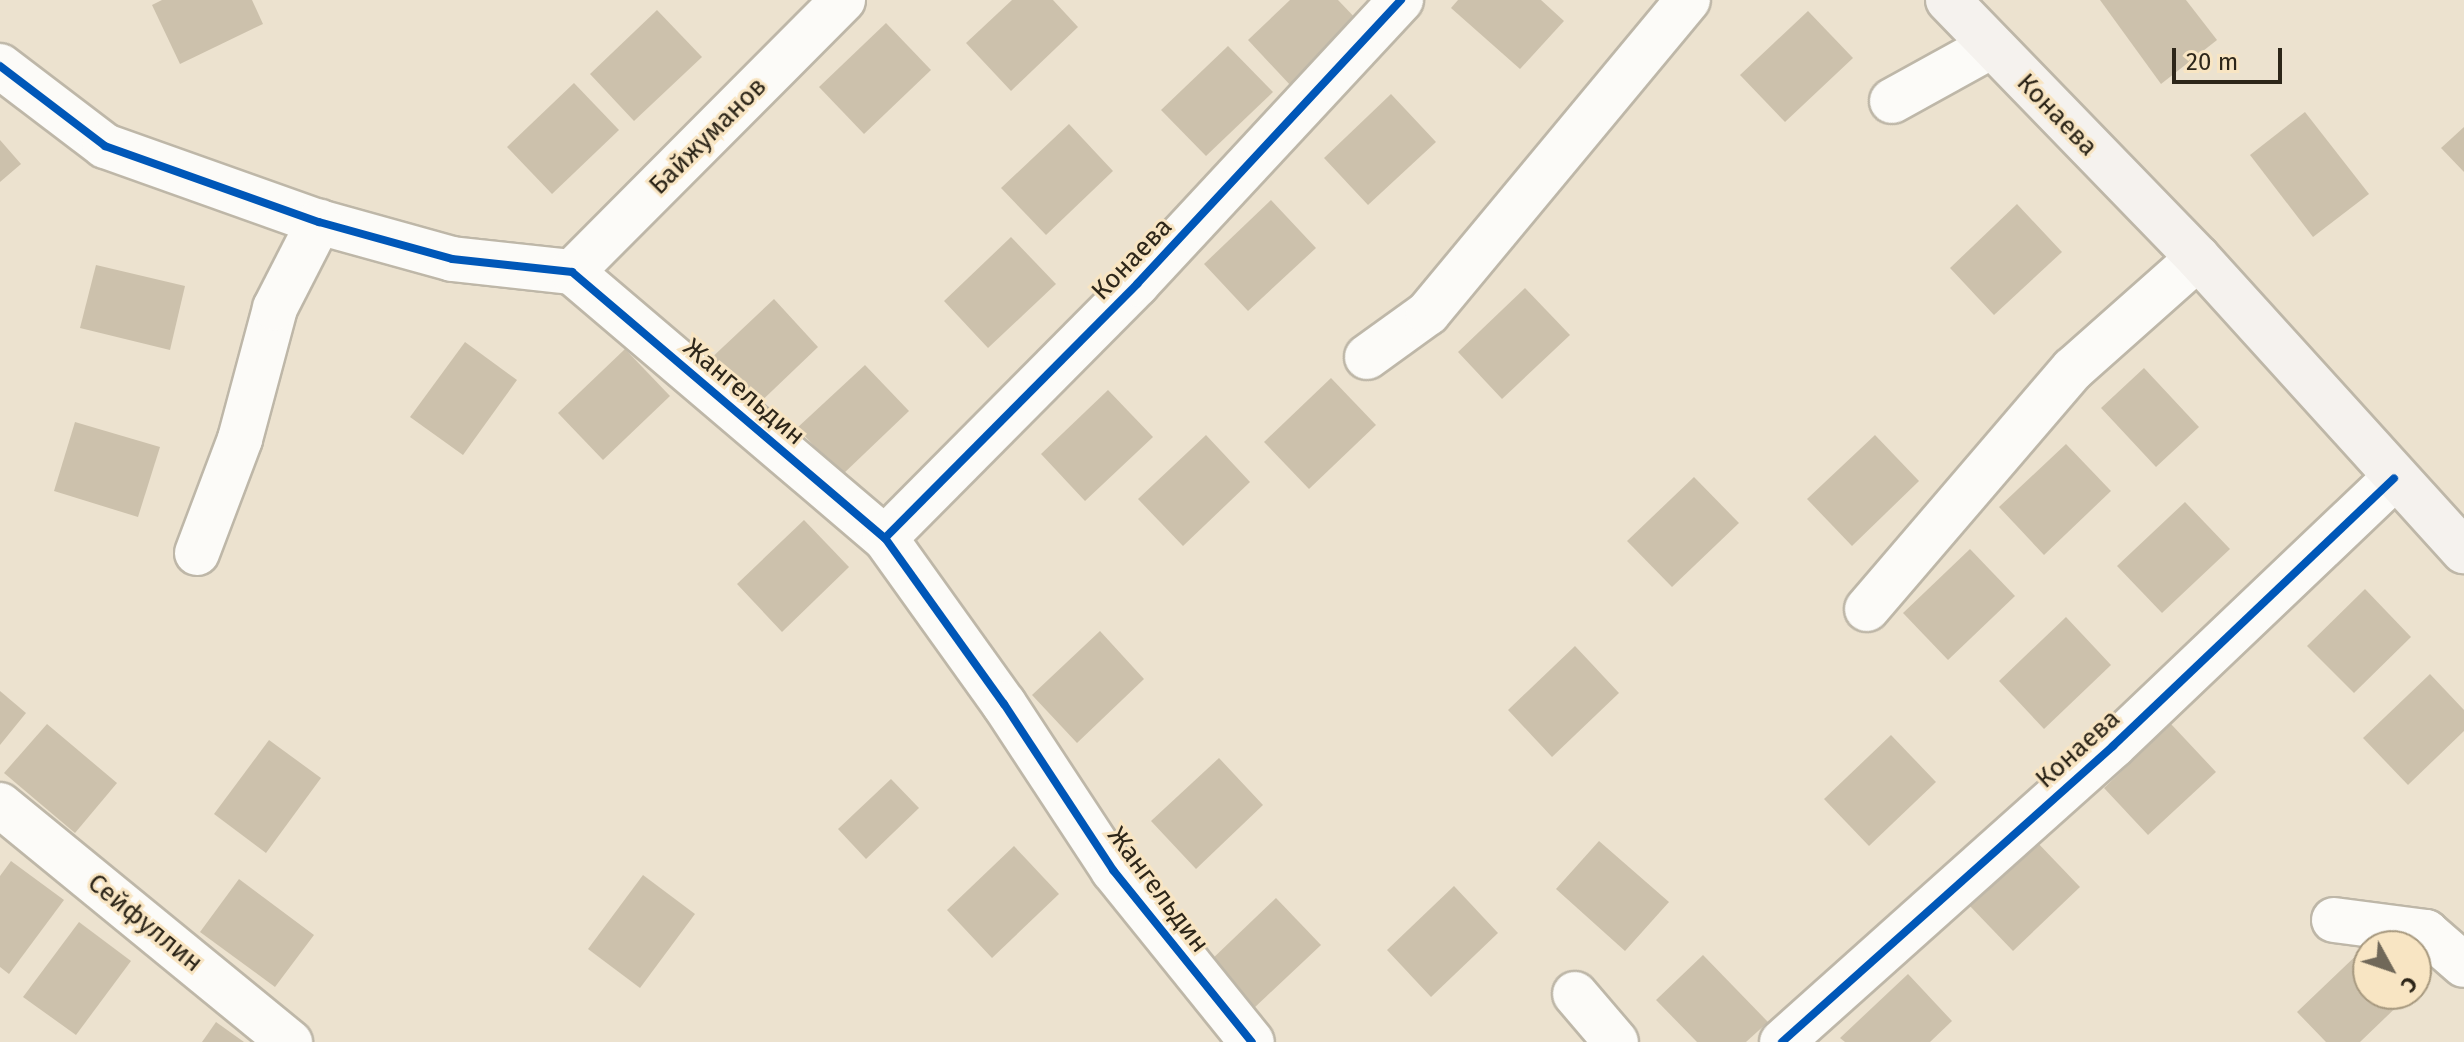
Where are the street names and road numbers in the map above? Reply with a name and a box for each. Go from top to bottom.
street label: Конаева [2010,67,2104,163]
street label: Байжуманов [643,71,773,201]
street label: Конаева [1085,211,1179,307]
street label: Жангельдин [677,332,811,452]
street label: Конаева [2030,703,2126,795]
street label: Жангельдин [1101,821,1215,959]
street label: Сейфуллин [81,867,209,979]

